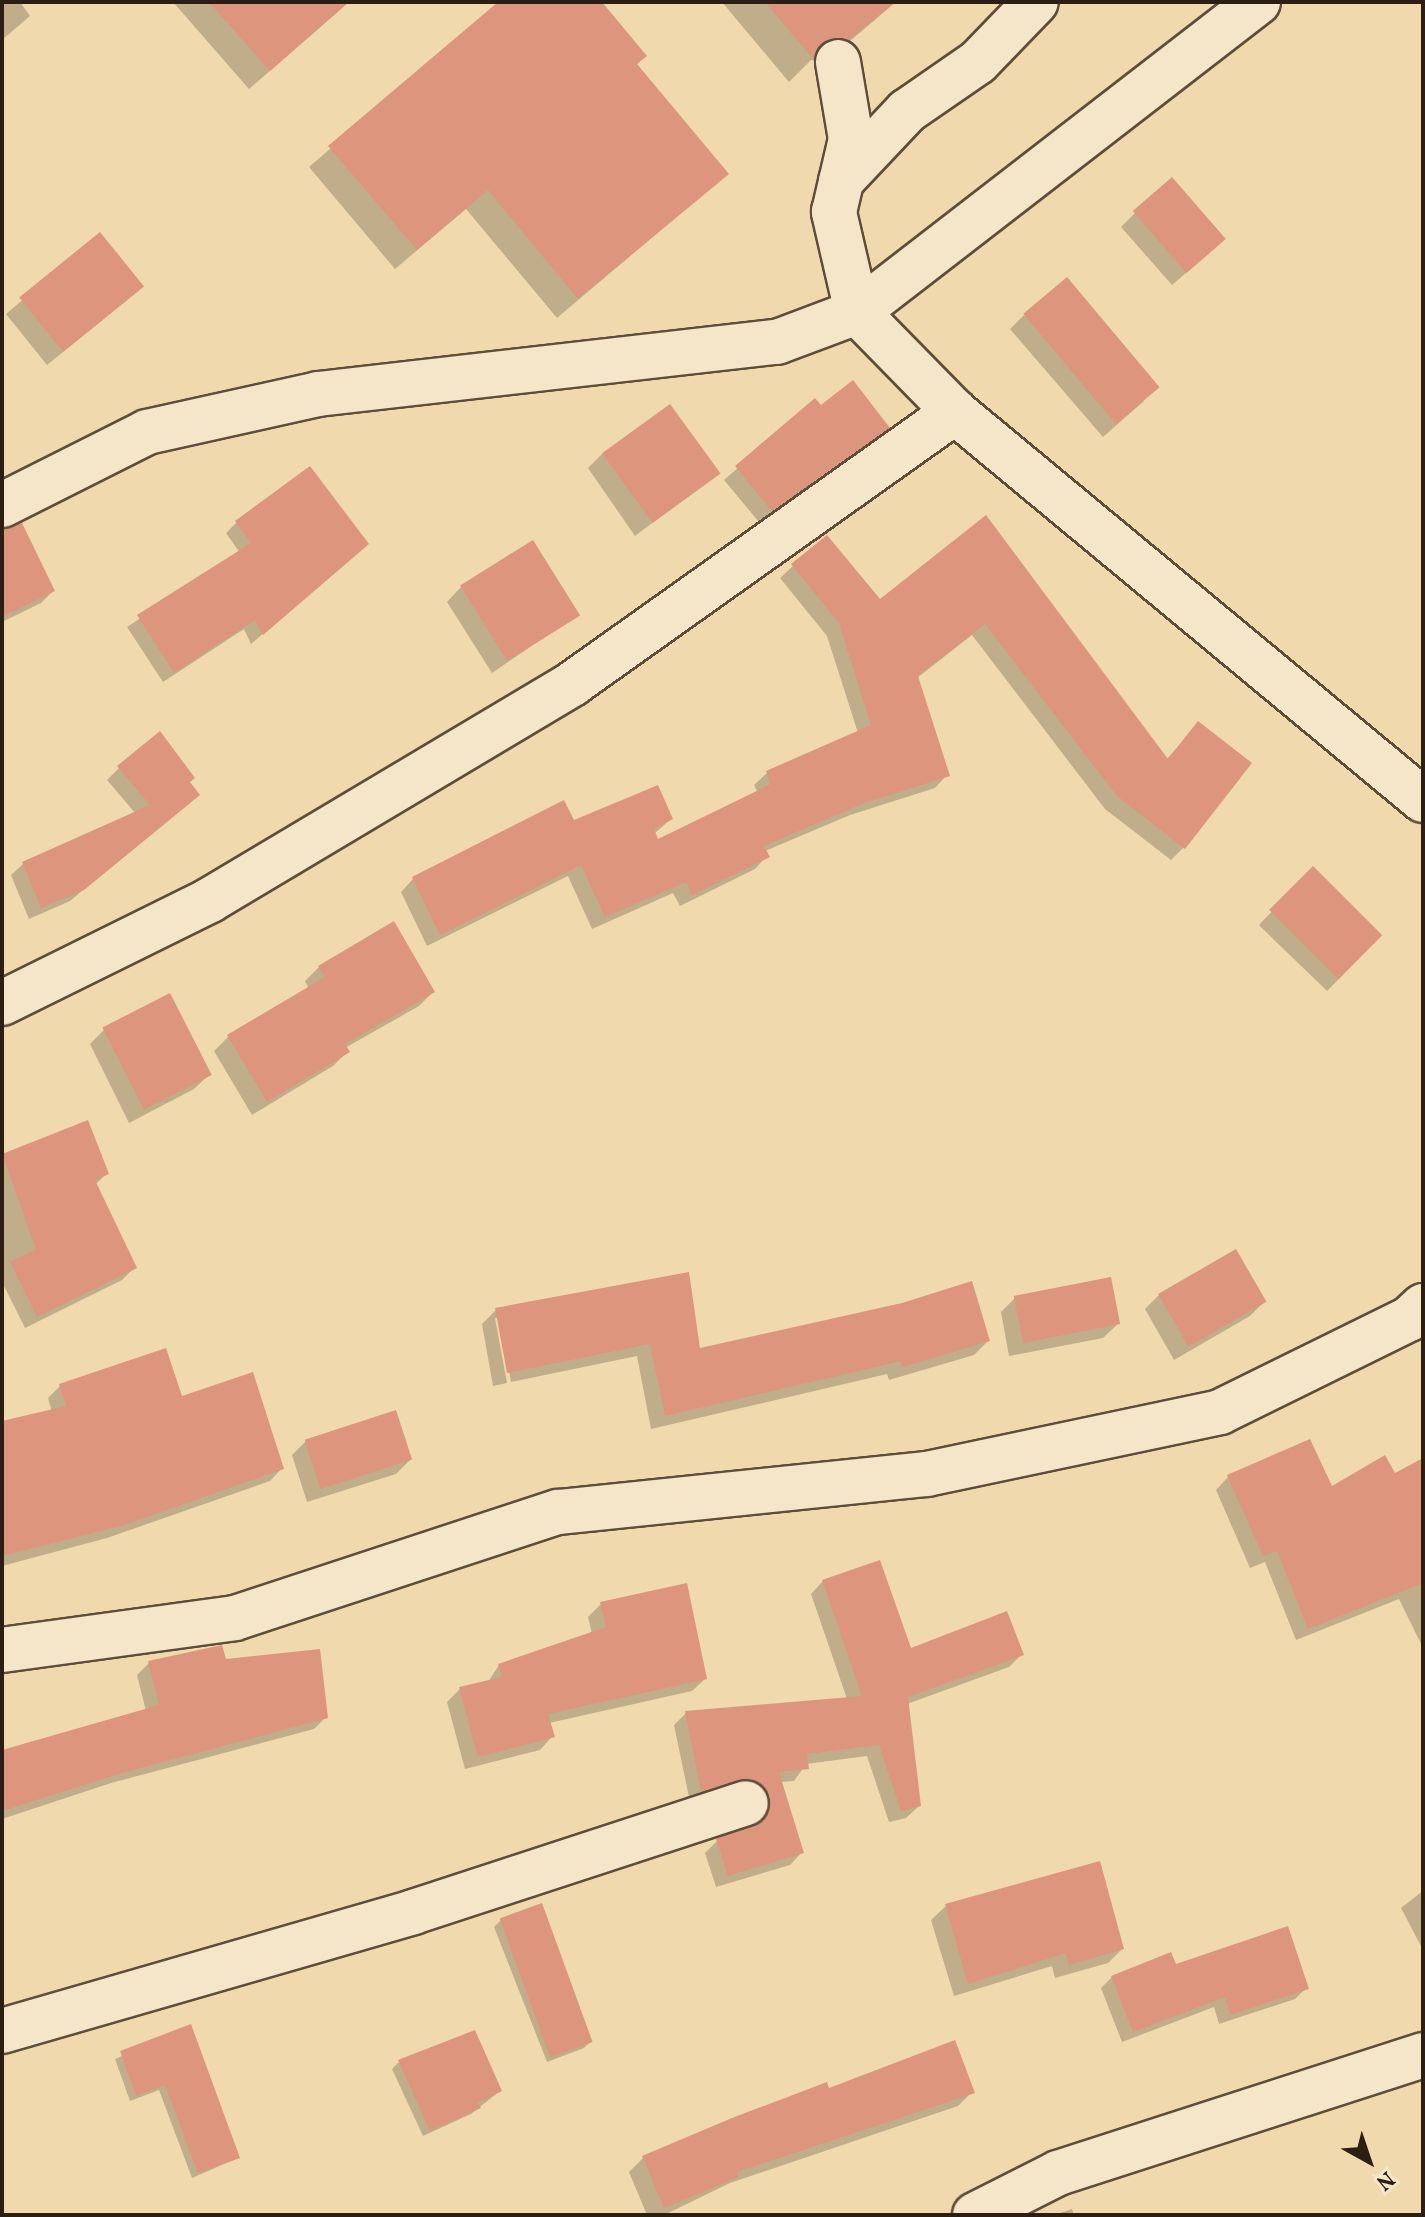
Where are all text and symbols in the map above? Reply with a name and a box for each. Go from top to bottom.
north arrow [1329,2121,1409,2201]
text: N [1369,2163,1401,2197]

